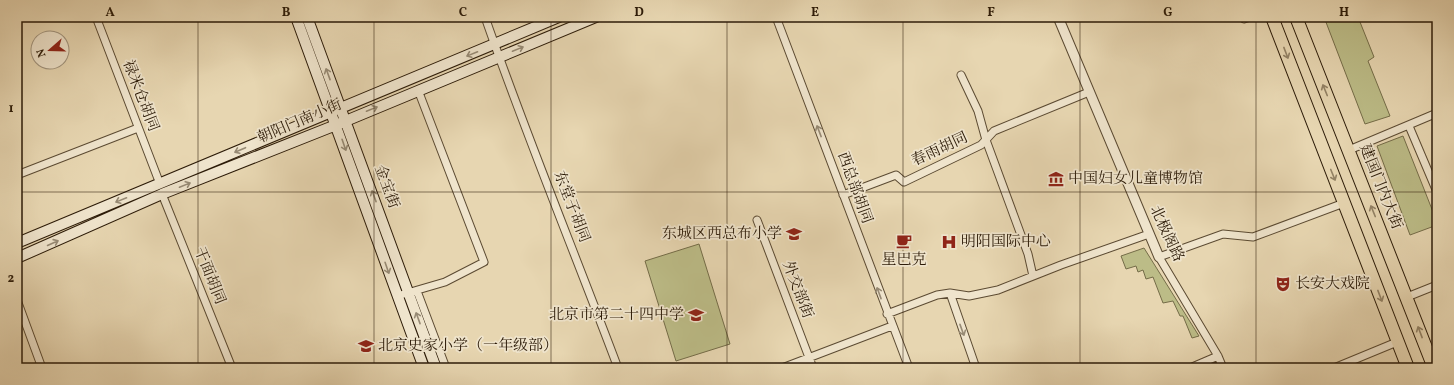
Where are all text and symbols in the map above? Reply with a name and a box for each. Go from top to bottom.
text: A [105,4,115,22]
text: B [282,4,291,22]
text: C [459,4,467,22]
text: D [634,4,644,22]
text: E [811,4,819,22]
text: F [987,4,995,22]
text: G [1163,4,1173,22]
text: H [1339,4,1349,22]
north arrow [30,30,70,70]
one-way arrow [512,44,524,52]
text: N [34,47,50,59]
one-way arrow [1282,47,1290,59]
one-way arrow [466,50,478,58]
street label: 禄米仓胡同 [117,57,163,135]
one-way arrow [324,69,332,81]
one-way arrow [1320,84,1328,96]
street label: 朝阳门南小街 [254,95,346,149]
text: 1 [8,100,14,118]
one-way arrow [365,104,377,112]
one-way arrow [815,126,823,138]
street label: 春雨胡同 [908,128,972,172]
one-way arrow [340,139,348,151]
street label: 建国门内大街 [1353,141,1407,233]
one-way arrow [235,147,247,155]
street label: 西总部胡同 [831,149,877,227]
street label: 金宝街 [368,162,404,212]
street label: 东堂子胡同 [548,168,594,246]
one-way arrow [1329,168,1337,180]
place label: 中国妇女儿童博物馆 [1068,169,1203,190]
museum icon: 中国妇女儿童博物馆 [1047,170,1065,188]
one-way arrow [178,181,190,189]
one-way arrow [369,190,377,202]
one-way arrow [115,197,127,205]
street label: 北极阁路 [1144,202,1188,266]
one-way arrow [1368,205,1376,217]
place label: 东城区西总布小学 [662,224,782,245]
school or university icon: 东城区西总布小学 [785,225,803,243]
cafe icon: 星巴克 [895,232,913,250]
place label: 明阳国际中心 [961,232,1051,253]
hospital icon: 明阳国际中心 [940,233,958,251]
one-way arrow [46,238,58,246]
street label: 干面胡同 [188,244,230,308]
place label: 星巴克 [881,250,927,271]
street label: 外交部街 [776,258,818,322]
one-way arrow [384,261,391,274]
text: 2 [8,270,15,288]
place label: 长安大戏院 [1295,274,1370,295]
theatre icon: 长安大戏院 [1274,275,1292,293]
one-way arrow [875,287,883,299]
one-way arrow [1376,289,1384,301]
place label: 北京市第二十四中学 [549,305,684,326]
school or university icon: 北京市第二十四中学 [687,306,705,324]
one-way arrow [414,312,421,325]
one-way arrow [959,323,967,335]
one-way arrow [1416,326,1424,338]
place label: 北京史家小学（一年级部） [378,336,558,357]
school or university icon: 北京史家小学（一年级部） [357,337,375,355]

